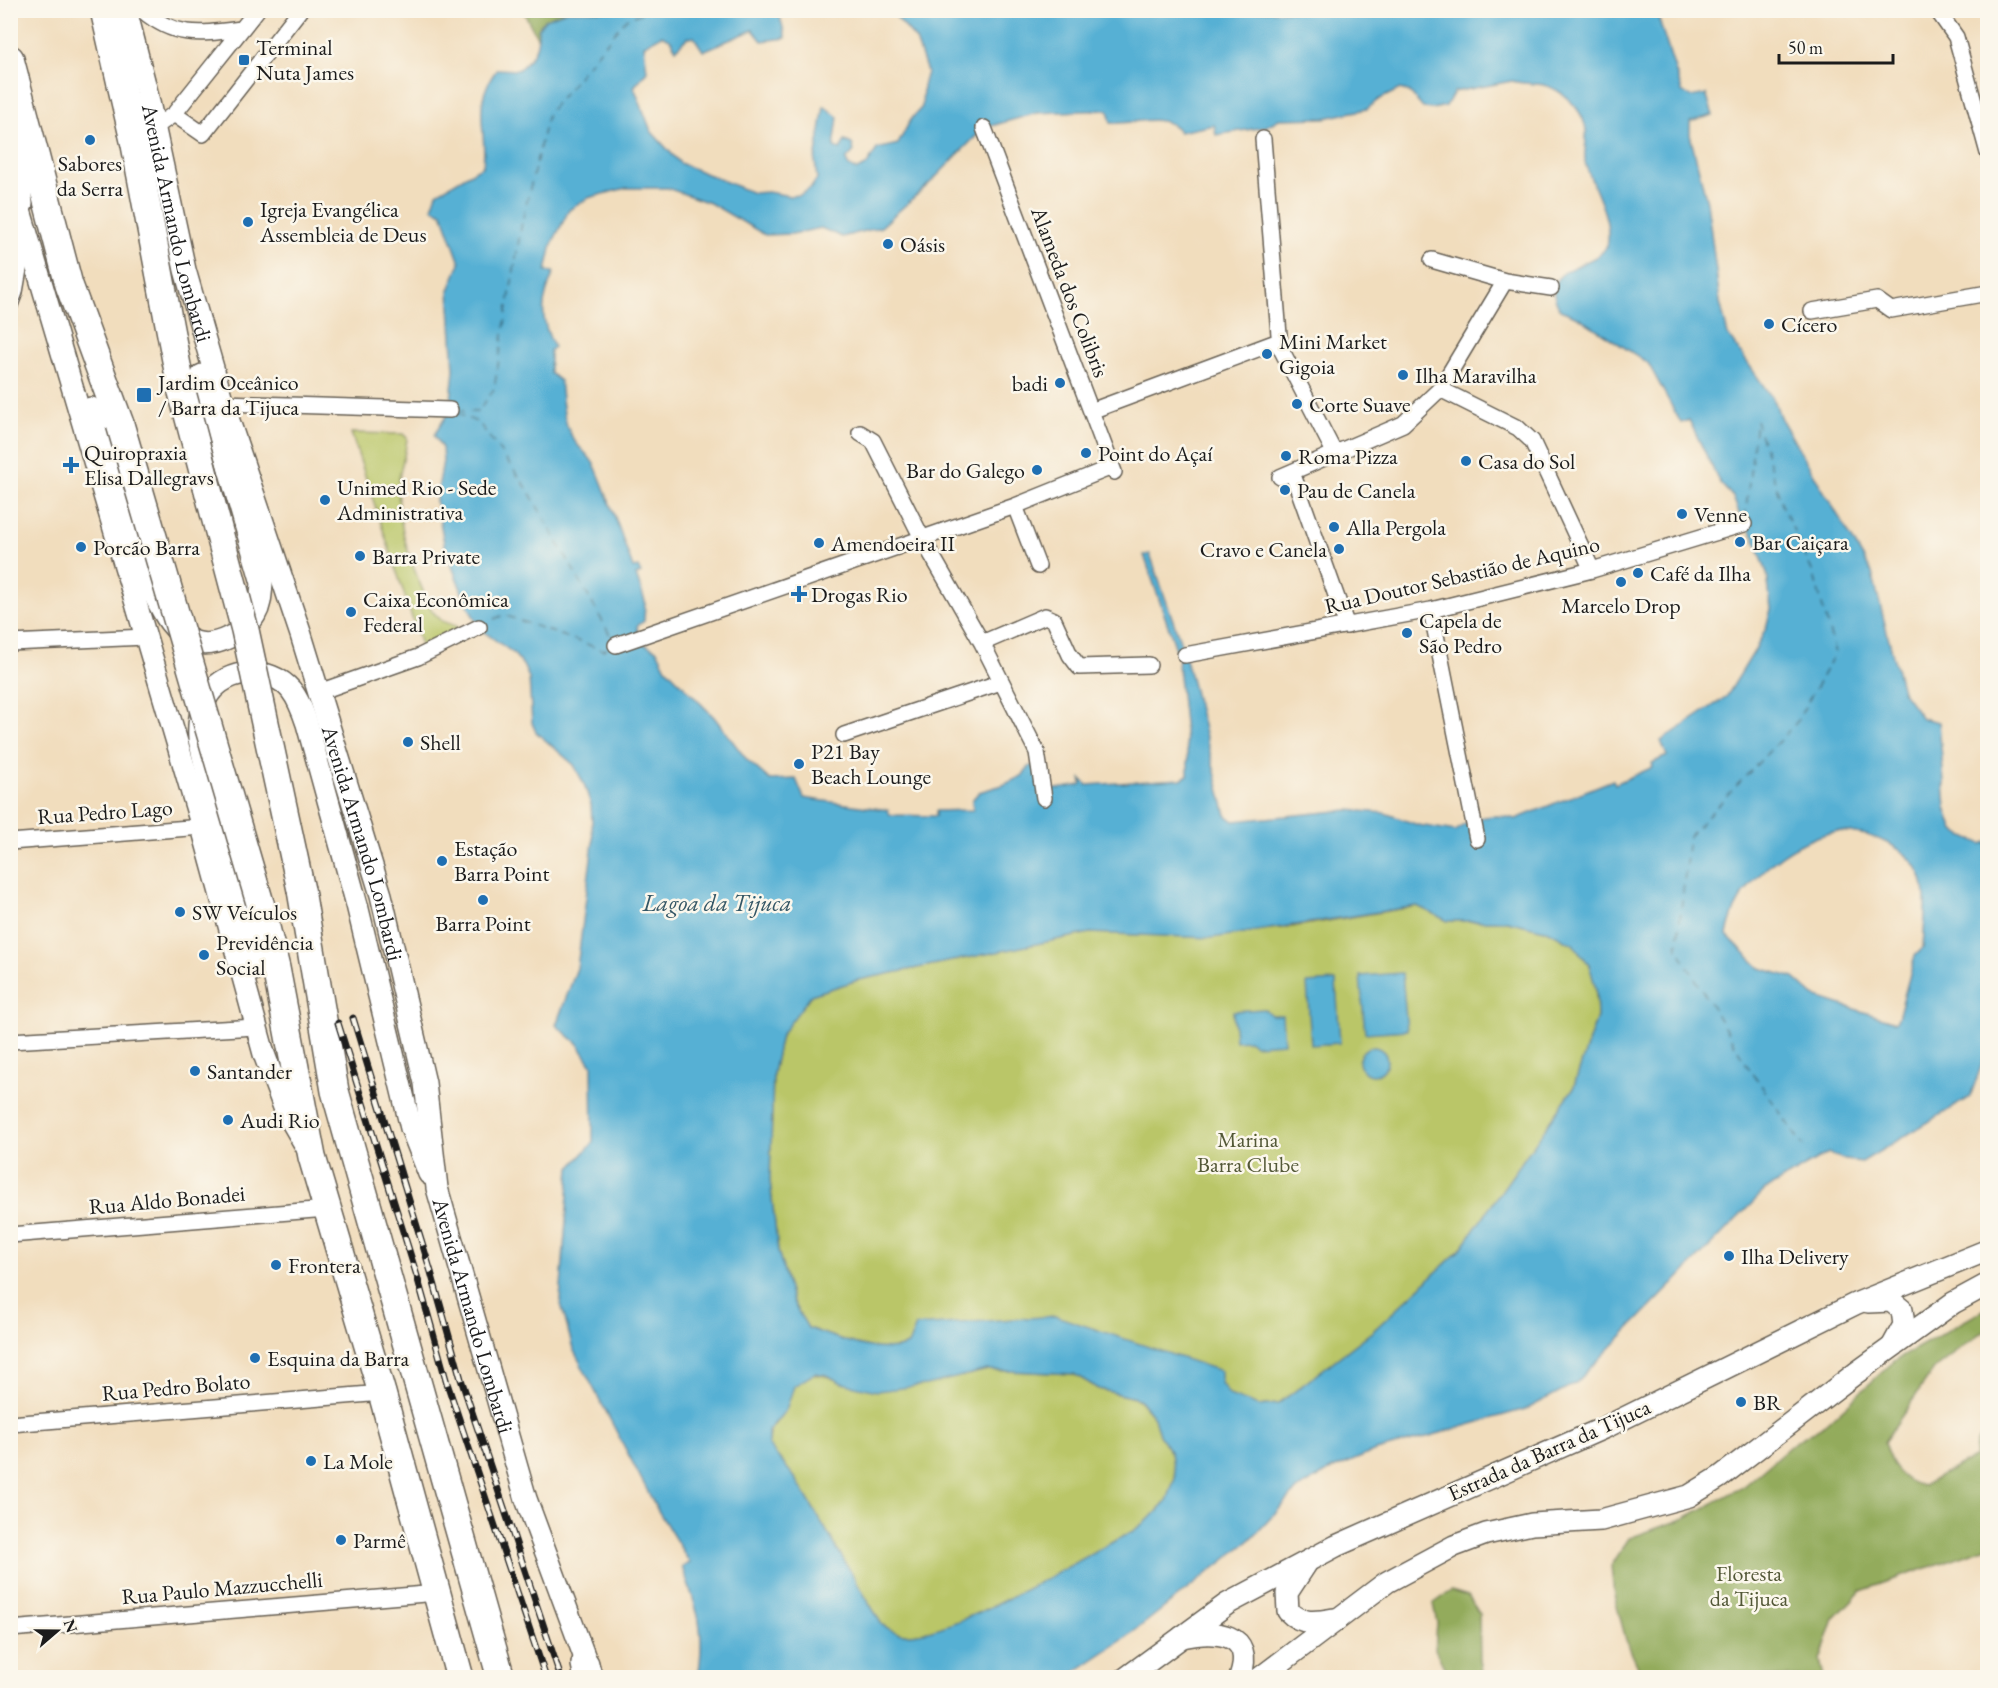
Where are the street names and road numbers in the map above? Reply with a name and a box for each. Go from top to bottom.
street label: Avenida Armando Lombardi [135,100,219,345]
street label: Alameda dos Colibris [1024,202,1116,382]
street label: Rua Doutor Sebastião de Aquino [1322,529,1602,621]
street label: Avenida Armando Lombardi [315,721,410,964]
street label: Rua Pedro Lago [36,793,174,831]
street label: Rua Aldo Bonadei [88,1179,246,1221]
street label: Avenida Armando Lombardi [426,1193,521,1437]
street label: Rua Pedro Bolato [101,1366,252,1408]
street label: Estrada da Barra da Tijuca [1443,1392,1655,1508]
street label: Rua Paulo Mazzucchelli [120,1565,324,1611]

